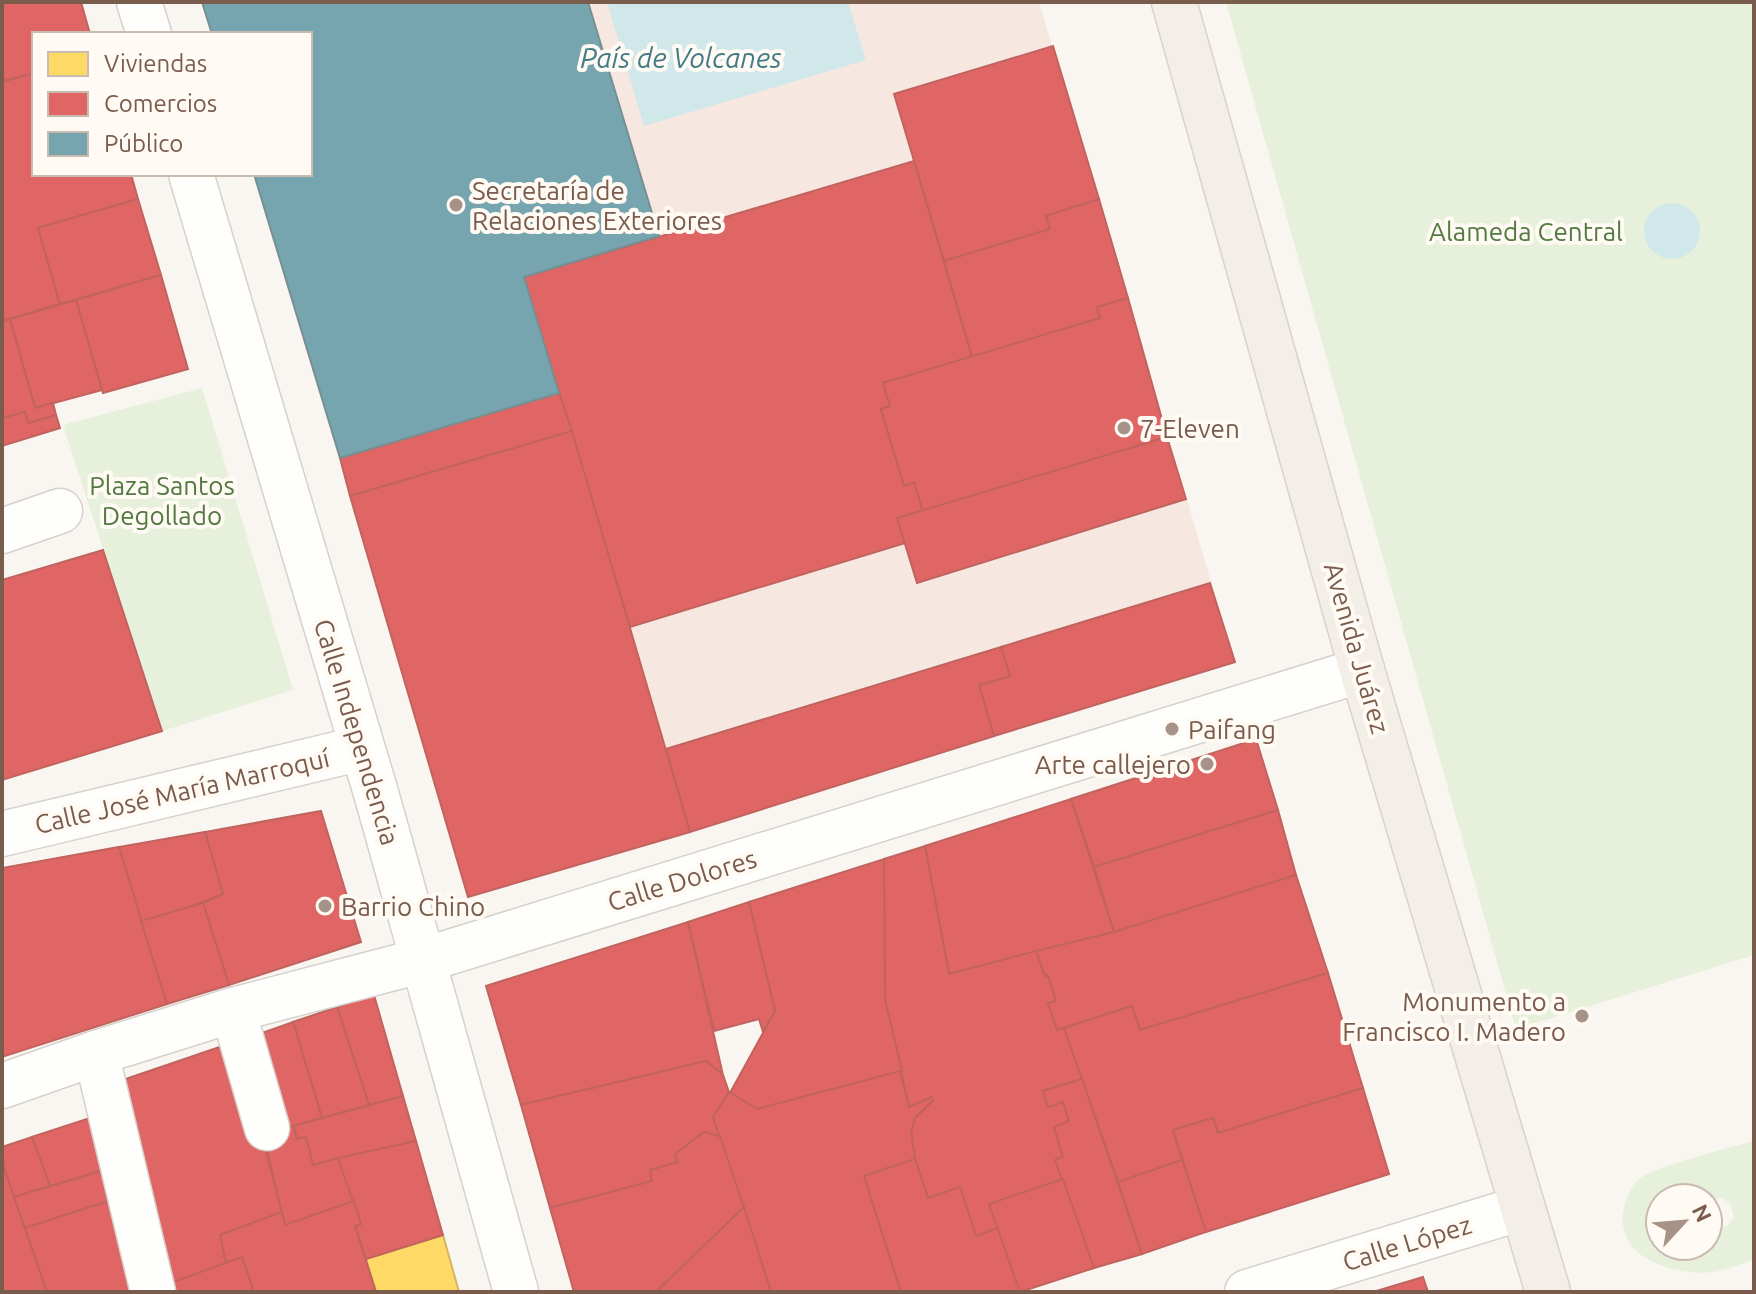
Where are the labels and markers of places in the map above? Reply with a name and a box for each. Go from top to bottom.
place label: Secretaría de Relaciones Exteriores [472,176,722,235]
marker: Secretaría de Relaciones Exteriores [447,196,465,214]
place label: 7-Eleven [1140,414,1240,443]
marker: 7-Eleven [1115,419,1133,437]
place label: Paifang [1188,715,1276,744]
marker: Paifang [1163,720,1181,738]
place label: Arte callejero [1035,750,1191,779]
marker: Arte callejero [1198,755,1216,773]
place label: Barrio Chino [341,892,485,921]
marker: Barrio Chino [316,897,334,915]
place label: Monumento a Francisco I. Madero [1342,987,1566,1046]
marker: Monumento a Francisco I. Madero [1573,1007,1591,1025]

